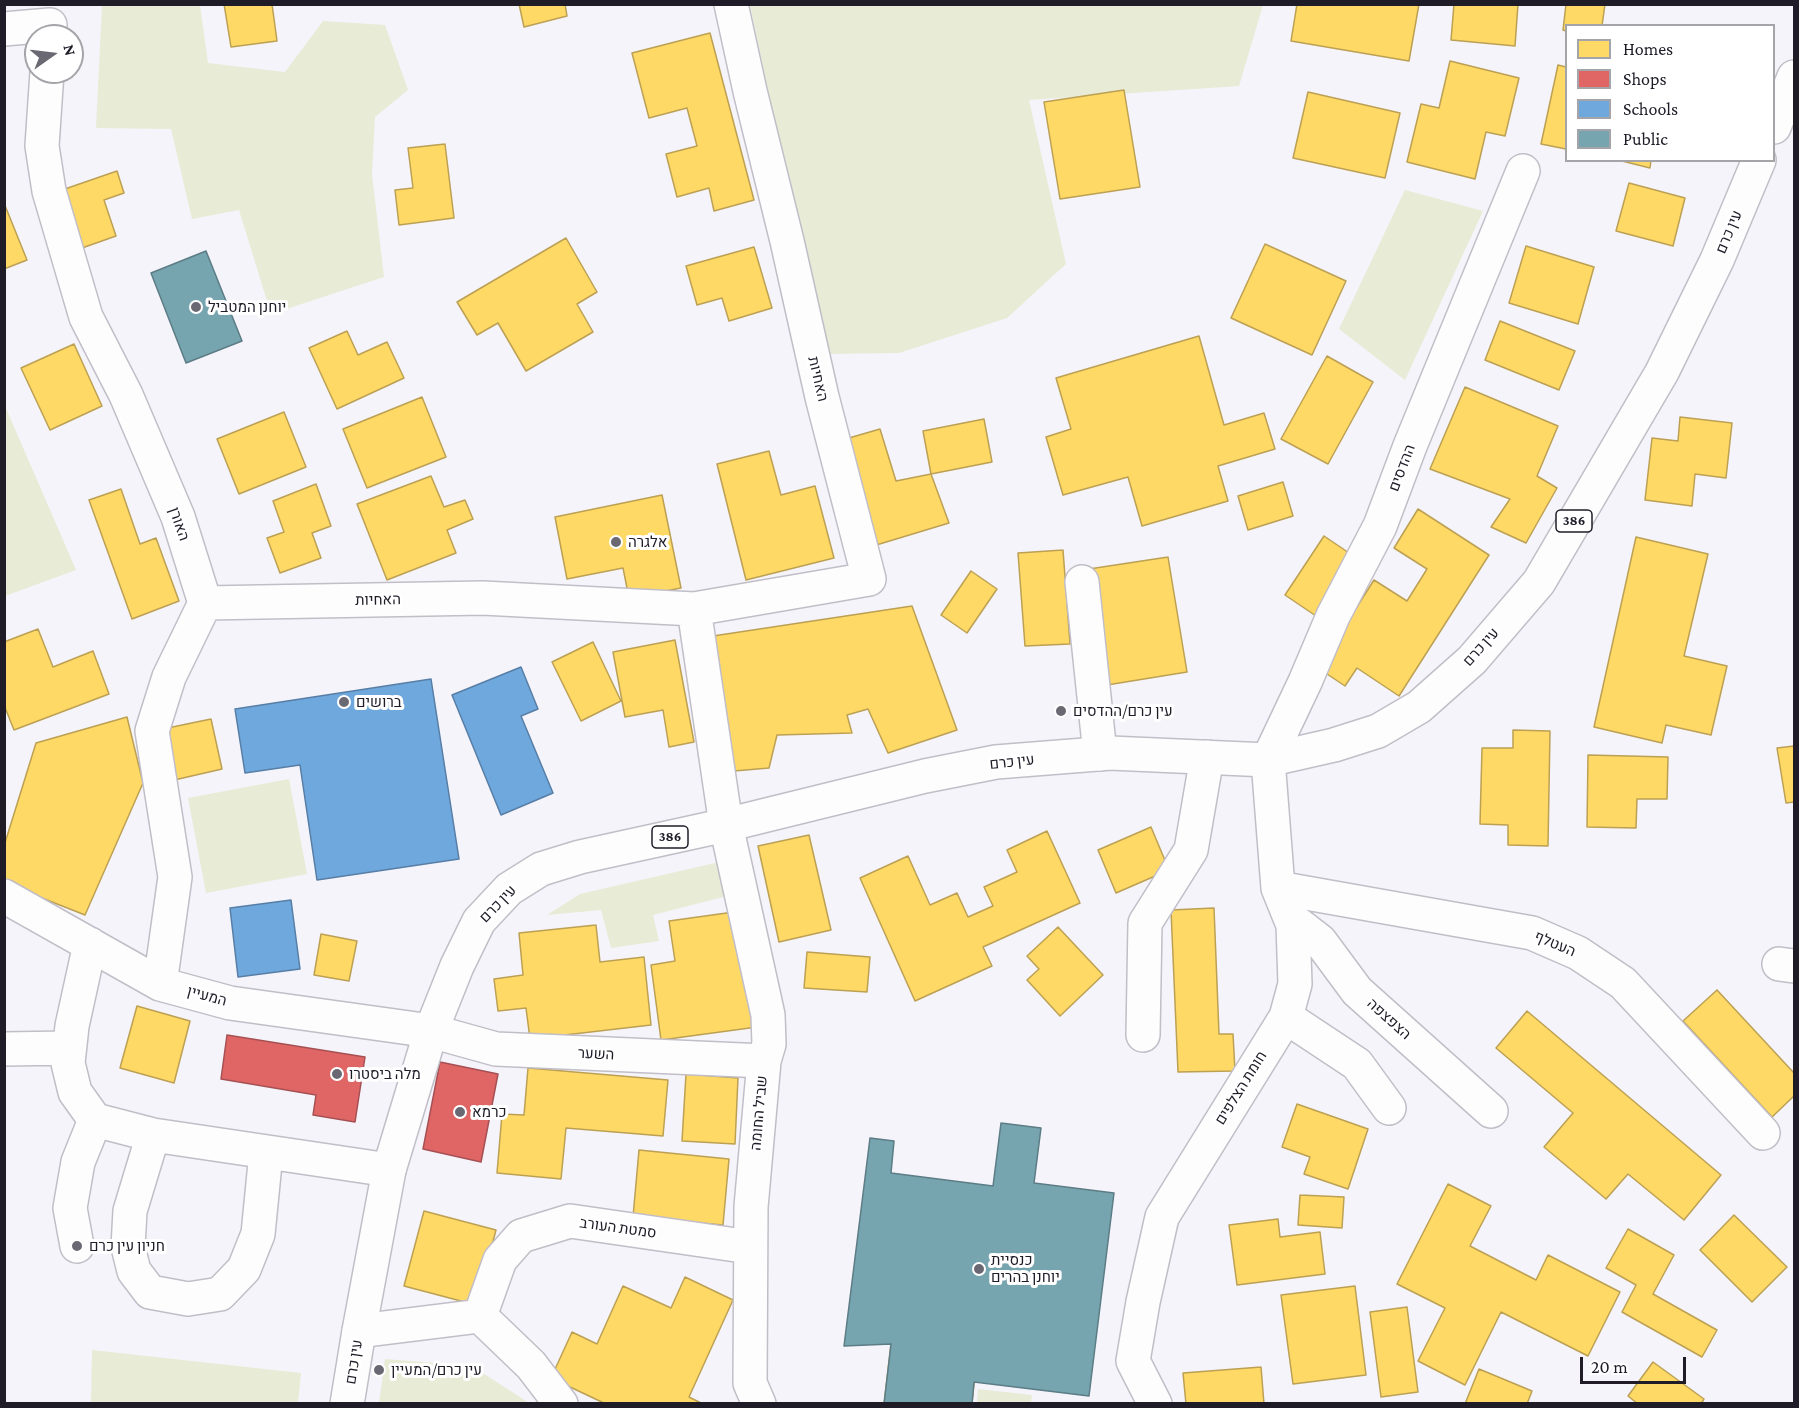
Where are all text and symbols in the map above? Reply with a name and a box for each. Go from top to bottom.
north arrow [24,24,84,84]
legend [1565,24,1775,162]
text: Homes [1623,39,1673,59]
text: N [60,43,80,57]
text: Shops [1623,69,1667,89]
text: Schools [1623,99,1678,119]
text: Public [1623,129,1668,149]
street label: עין כרם [1712,208,1746,256]
place label: יוחנן המטביל [208,298,286,316]
marker: יוחנן המטביל [189,300,203,314]
street label: האחיות [804,355,832,403]
street label: ההדסים [1385,442,1419,494]
street label: האורן [165,505,193,543]
road number: 386 [1556,510,1592,532]
place label: אלגרה [628,533,667,551]
marker: אלגרה [609,535,623,549]
street label: האחיות [355,591,401,609]
street label: עין כרם [1459,624,1503,670]
place label: ברושים [356,693,402,711]
marker: ברושים [337,695,351,709]
place label: עין כרם/ההדסים [1073,702,1173,720]
marker: עין כרם/ההדסים [1054,704,1068,718]
street label: עין כרם [989,751,1035,773]
road number: 386 [652,826,688,848]
street label: עין כרם [476,881,520,927]
street label: העטלף [1532,927,1578,961]
street label: המעיין [185,982,229,1010]
street label: הצפצפה [1363,995,1415,1043]
street label: השער [577,1044,615,1064]
street label: חומת הצלפים [1211,1048,1271,1128]
place label: מלה ביסטרו [349,1065,421,1083]
marker: מלה ביסטרו [330,1067,344,1081]
street label: שביל החומה [747,1075,771,1151]
place label: כרמא [472,1103,507,1121]
marker: כרמא [453,1105,467,1119]
street label: סמטת העורב [578,1214,658,1242]
place label: חניון עין כרם [89,1237,165,1255]
marker: חניון עין כרם [70,1239,84,1253]
place label: כנסיית יוחנן בהרים [991,1251,1060,1286]
marker: כנסיית יוחנן בהרים [972,1262,986,1276]
street label: עין כרם [342,1338,366,1386]
scale bar [1583,1345,1690,1383]
text: 20 m [1591,1357,1628,1377]
place label: עין כרם/המעיין [391,1361,482,1379]
marker: עין כרם/המעיין [372,1363,386,1377]

